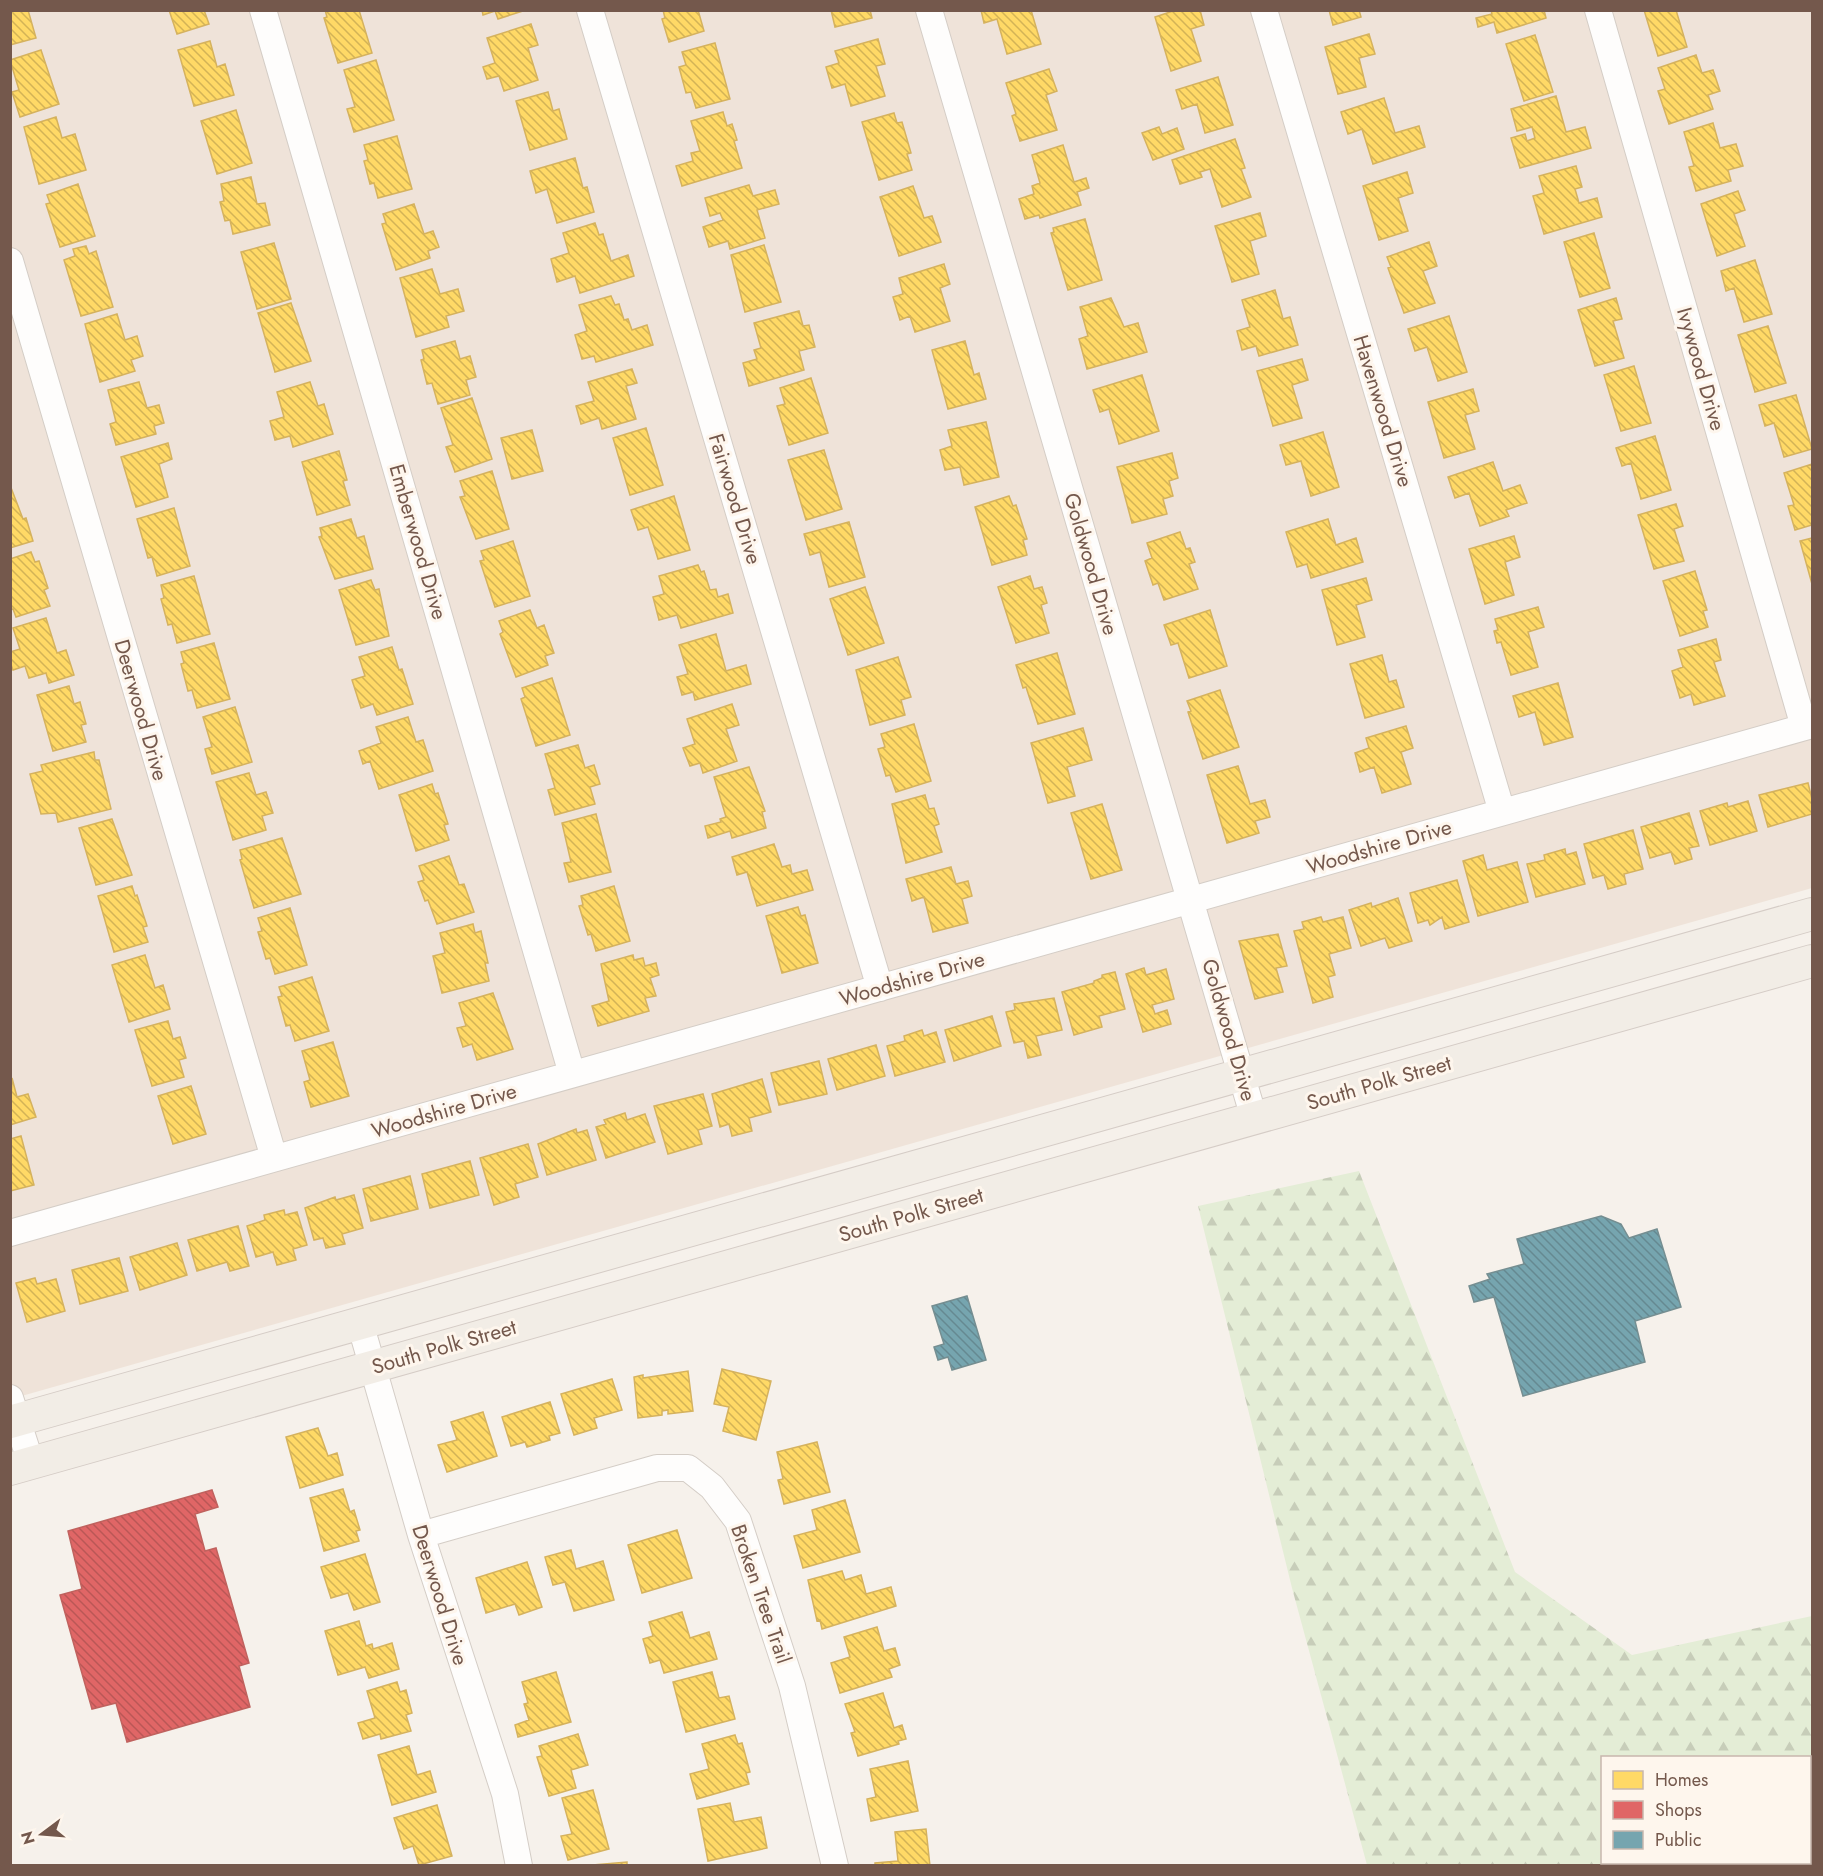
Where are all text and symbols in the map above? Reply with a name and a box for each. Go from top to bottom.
street label: Ivywood Drive [1669,304,1733,434]
street label: Havenwood Drive [1346,331,1420,491]
street label: Fairwood Drive [701,430,769,568]
street label: Emberwood Drive [381,461,455,623]
street label: Goldwood Drive [1056,490,1126,639]
street label: Deerwood Drive [107,636,176,784]
street label: Woodshire Drive [1303,812,1455,882]
street label: Woodshire Drive [836,944,988,1014]
street label: Goldwood Drive [1194,956,1264,1105]
street label: South Polk Street [1303,1048,1455,1118]
street label: Woodshire Drive [368,1076,520,1146]
street label: South Polk Street [835,1180,987,1250]
street label: South Polk Street [368,1312,520,1382]
street label: Broken Tree Trail [723,1520,799,1668]
street label: Deerwood Drive [404,1521,476,1669]
legend [1601,1756,1811,1864]
text: Homes [1655,1767,1708,1793]
text: Shops [1655,1797,1702,1823]
north arrow [12,1804,72,1864]
text: Public [1655,1827,1702,1853]
text: N [15,1829,41,1847]

